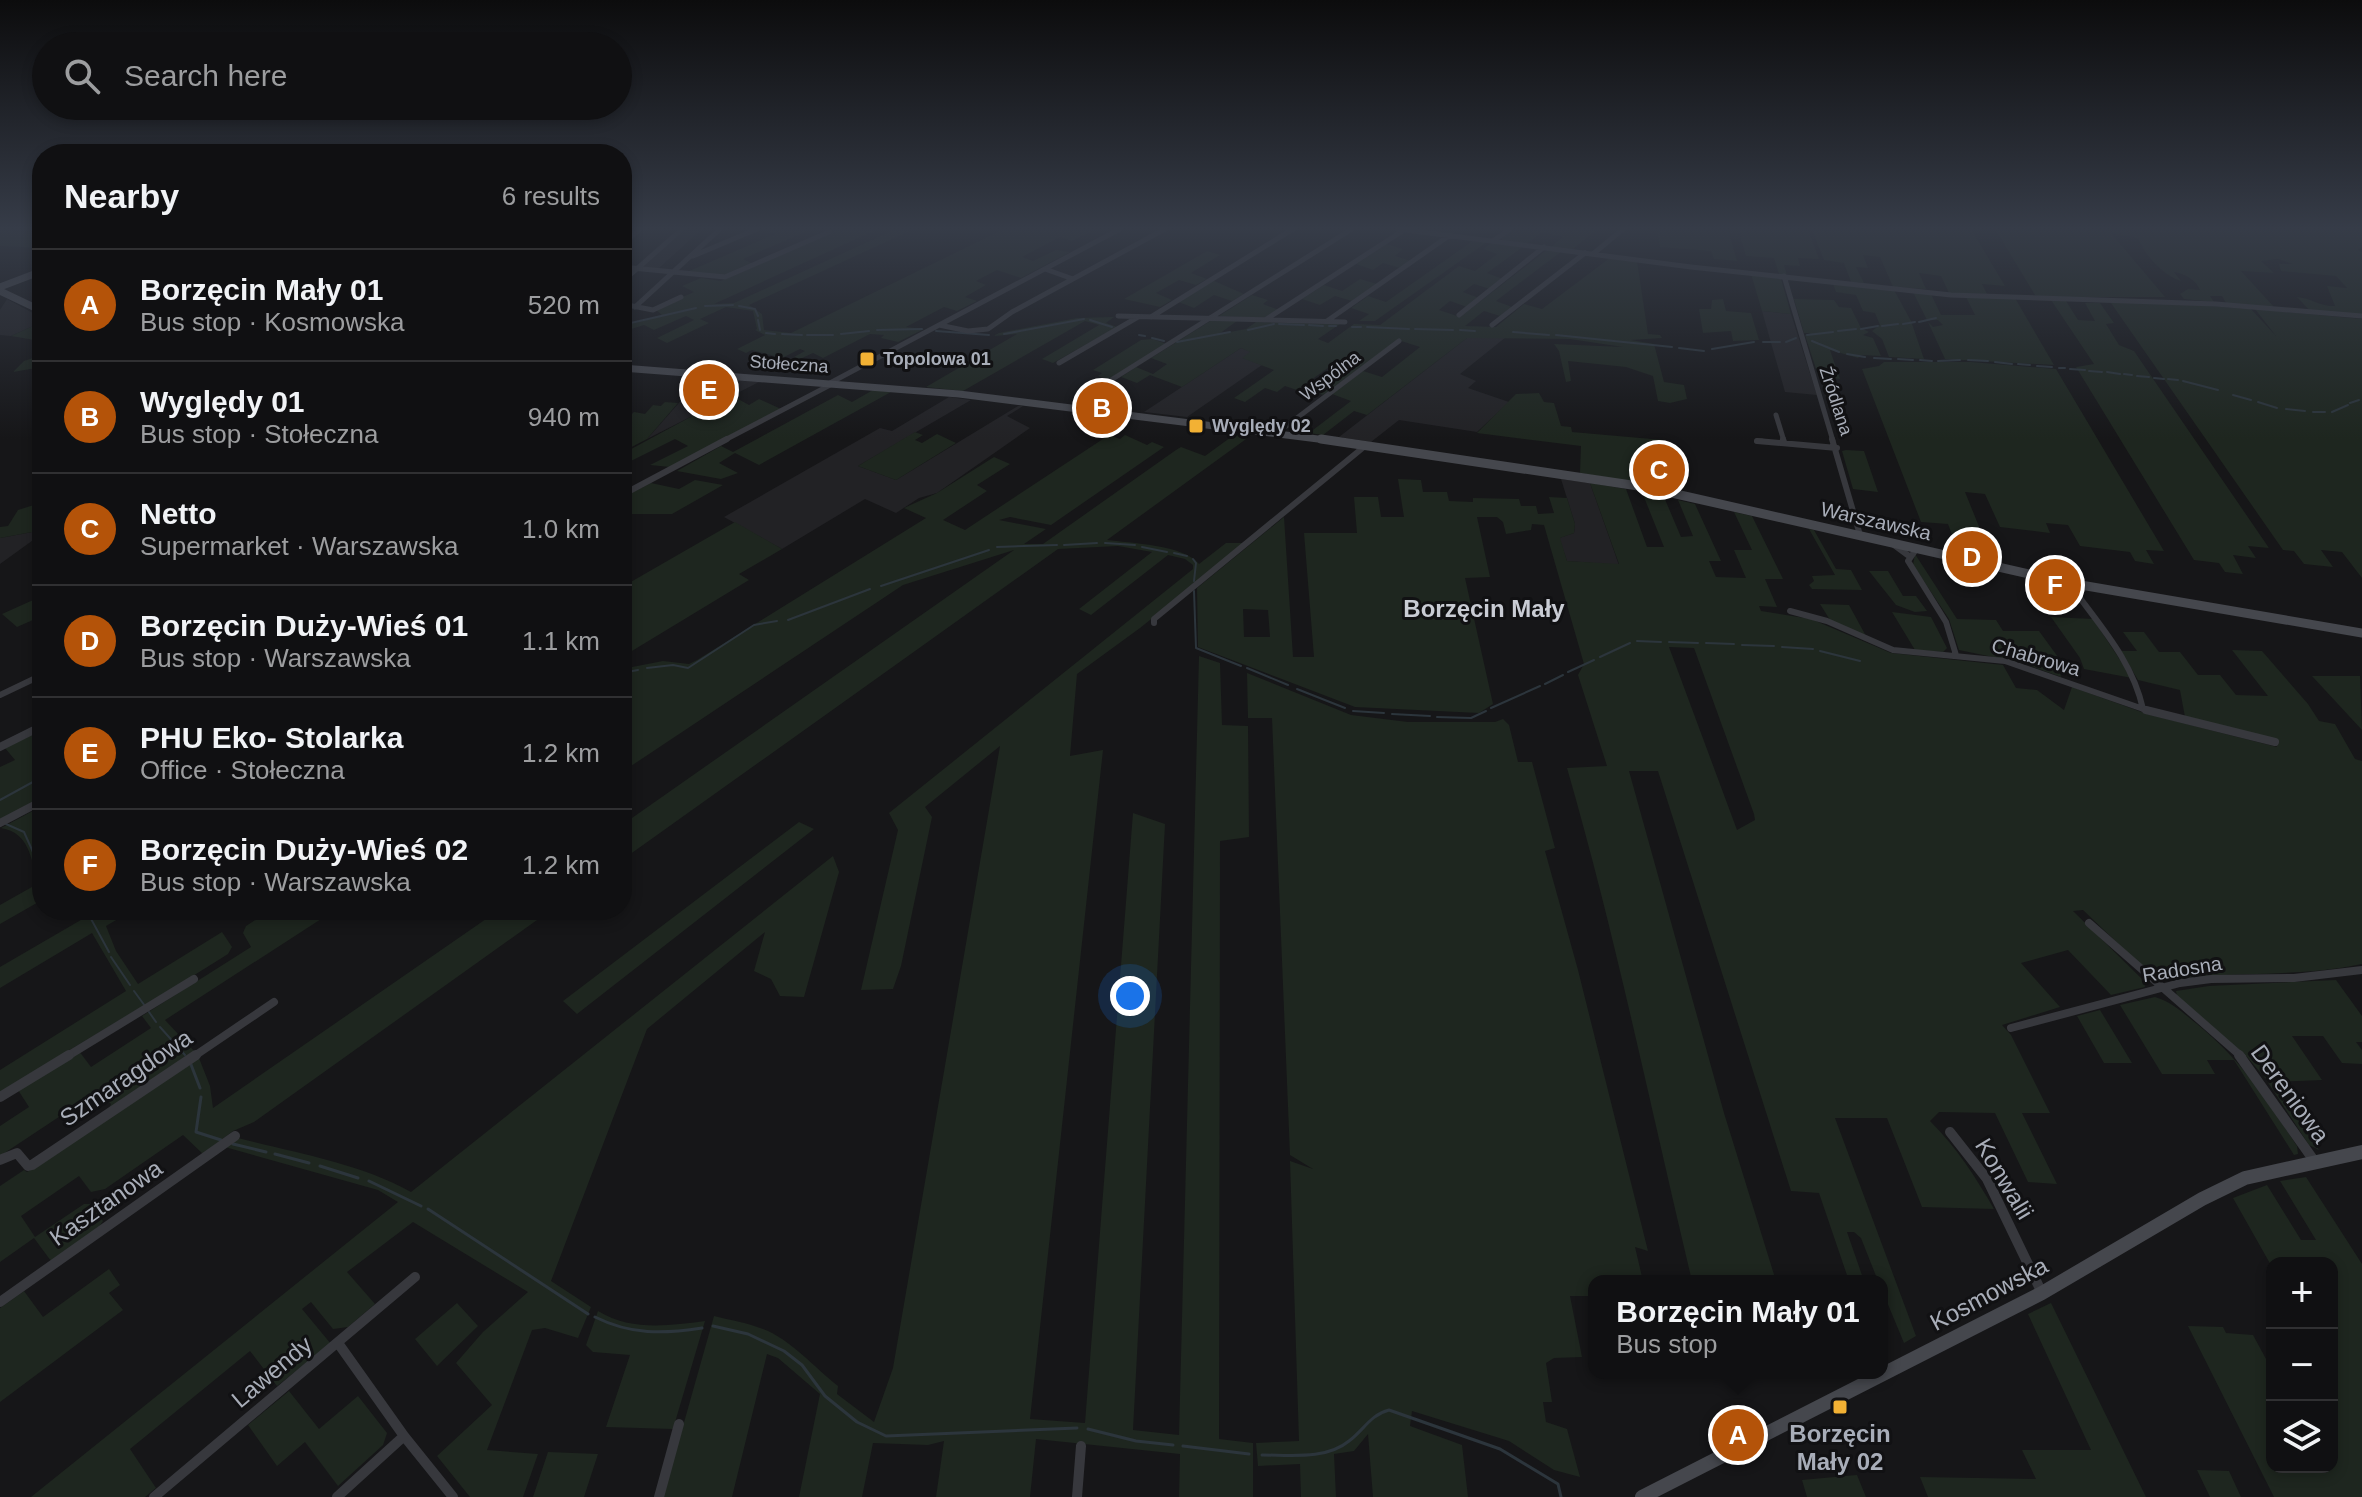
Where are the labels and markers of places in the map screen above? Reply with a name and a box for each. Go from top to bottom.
place label: Topolowa 01 [883,349,991,369]
marker: Topolowa 01 [858,350,876,368]
pin: E [683,360,735,420]
pin: B [1076,378,1128,438]
place label: Wyględy 02 [1212,416,1311,436]
marker: Wyględy 02 [1187,417,1205,435]
pin: C [1633,440,1685,500]
pin: D [1946,527,1998,587]
pin: F [2029,555,2081,615]
marker: Borzęcin Mały 02 [1831,1398,1849,1416]
pin: A [1712,1405,1764,1465]
place label: Borzęcin Mały 02 [1789,1420,1891,1475]

